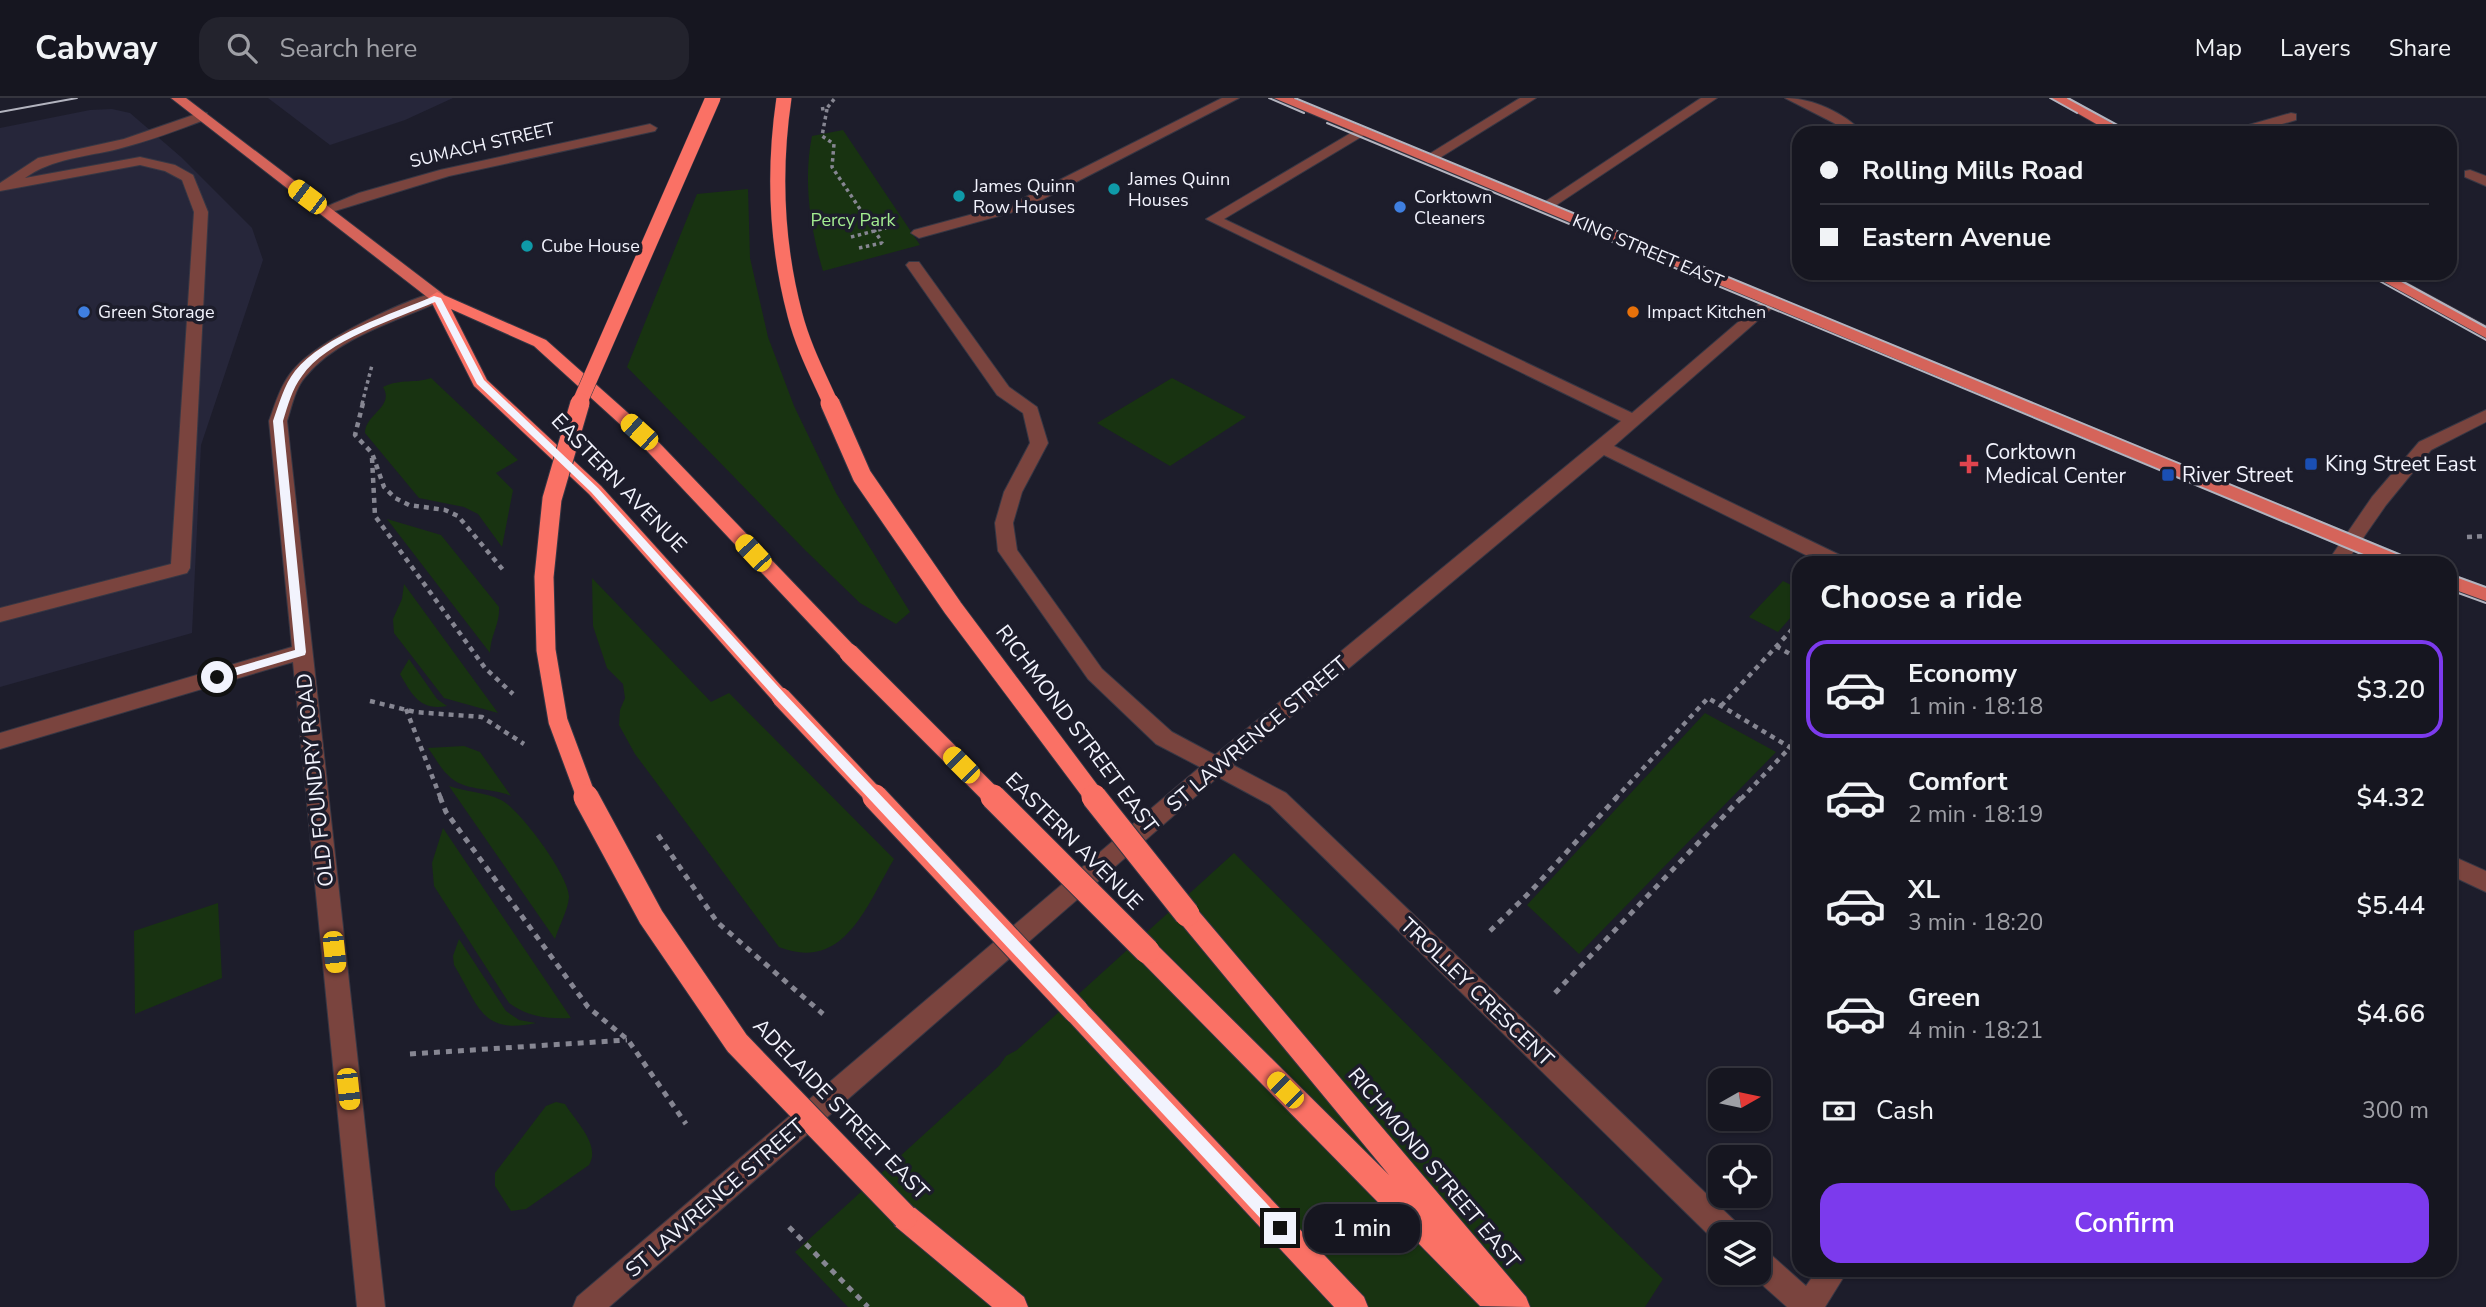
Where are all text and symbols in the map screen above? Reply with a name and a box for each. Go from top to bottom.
search box [199,17,689,80]
text: Cabway [35,26,157,71]
icon: search [223,29,261,67]
text: Search here [279,31,417,66]
text: Map [2195,32,2242,64]
text: Layers [2280,32,2351,64]
text: Share [2389,32,2451,64]
street label: SUMACH STREET [407,117,557,173]
text: Rolling Mills Road [1862,153,2083,188]
place label: James Quinn Houses [1127,167,1230,212]
place label: James Quinn Row Houses [972,174,1075,219]
car [284,176,331,218]
marker: James Quinn Houses [1106,181,1122,197]
place label: Corktown Cleaners [1414,185,1492,230]
marker: James Quinn Row Houses [951,188,967,204]
marker: Corktown Cleaners [1392,199,1408,215]
park label: Percy Park [810,208,897,232]
street label: KING STREET EAST [1569,208,1727,294]
text: Eastern Avenue [1862,220,2051,255]
place label: Cube House [541,234,640,258]
marker: Cube House [519,238,535,254]
place label: Green Storage [98,300,215,324]
place label: Impact Kitchen [1647,300,1766,324]
marker: Green Storage [76,304,92,320]
marker: Impact Kitchen [1625,304,1641,320]
street label: EASTERN AVENUE [545,407,693,559]
car [617,410,662,454]
place label: Corktown Medical Center [1985,438,2127,490]
place label: King Street East [2325,450,2477,478]
marker: Corktown Medical Center [1959,454,1979,474]
marker: King Street East [2303,456,2319,472]
place label: River Street [2182,461,2294,489]
marker: River Street [2160,467,2176,483]
car [731,530,776,576]
text: Choose a ride [1820,576,2022,619]
street label: RICHMOND STREET EAST [989,619,1165,839]
street label: ST LAWRENCE STREET [1160,650,1354,818]
text: Economy [1908,656,2017,691]
icon: car [1824,658,1887,721]
route start [201,661,233,693]
street label: OLD FOUNDRY ROAD [290,672,340,888]
text: $3.20 [2356,672,2425,707]
text: 1 min · 18:18 [1908,691,2043,722]
car [939,743,984,787]
text: Comfort [1908,764,2008,799]
street label: EASTERN AVENUE [999,766,1149,916]
icon: car [1824,766,1887,829]
text: $4.32 [2356,780,2425,815]
text: 2 min · 18:19 [1908,799,2043,830]
text: XL [1908,872,1940,907]
icon: car [1824,874,1887,937]
text: $5.44 [2356,888,2425,923]
text: 3 min · 18:20 [1908,907,2043,938]
street label: TROLLEY CRESCENT [1394,911,1560,1073]
car [322,930,347,974]
text: Green [1908,980,1981,1015]
icon: car [1824,982,1887,1045]
text: $4.66 [2356,996,2425,1031]
street label: ADELAIDE STREET EAST [747,1012,935,1206]
text: 4 min · 18:21 [1908,1015,2043,1046]
street label: RICHMOND STREET EAST [1342,1062,1527,1275]
car [336,1067,361,1111]
car [1263,1068,1308,1112]
north arrow [1708,1068,1771,1130]
map controls [1708,1068,1771,1285]
icon: cash [1820,1092,1858,1130]
text: Cash [1876,1093,1934,1128]
text: 300 m [2362,1095,2429,1126]
street label: ST LAWRENCE STREET [620,1112,811,1284]
button: locate [1708,1145,1771,1208]
button: Confirm [1820,1183,2429,1263]
callout: 1 min [1304,1204,1420,1252]
route end [1264,1212,1296,1244]
text: 1 min [1333,1213,1391,1244]
button: layers [1708,1222,1771,1285]

